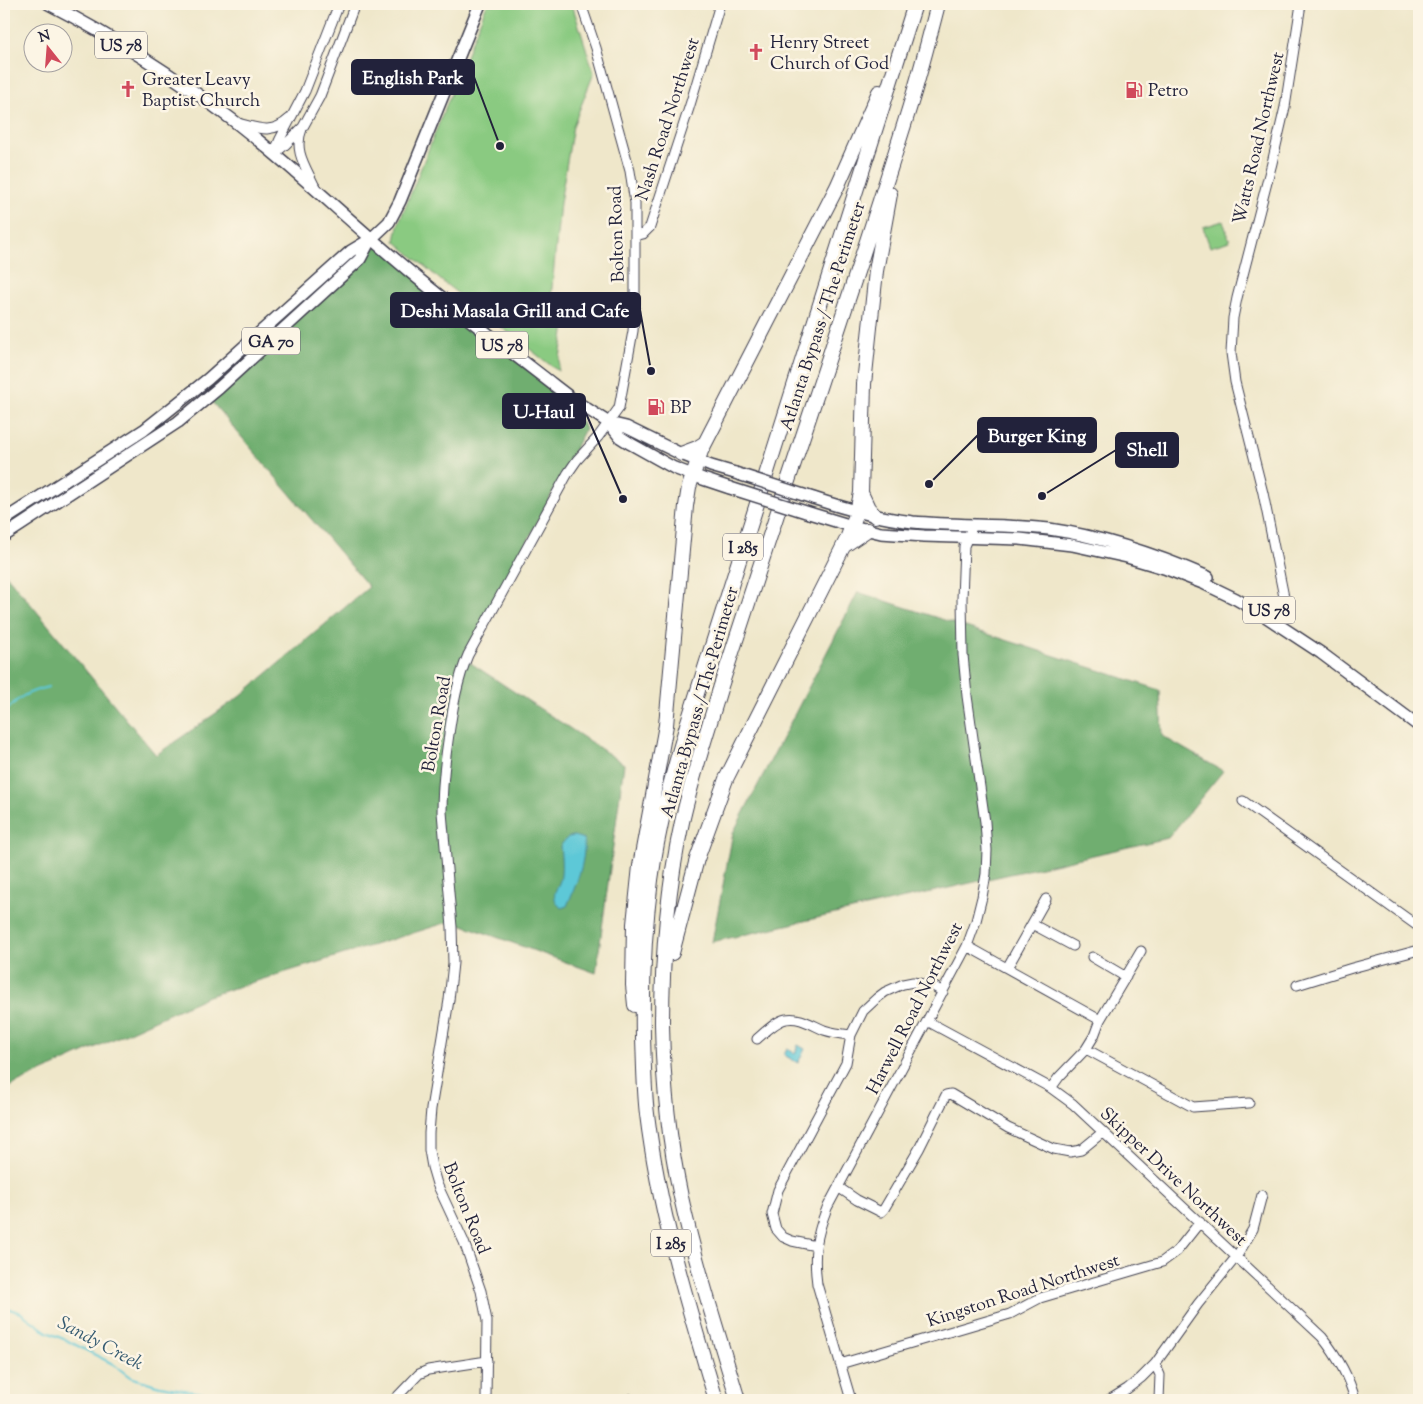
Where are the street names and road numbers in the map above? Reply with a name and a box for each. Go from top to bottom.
road number: US 78 [95,32,147,58]
street label: Nash Road Northwest [630,35,708,205]
street label: Watts Road Northwest [1227,50,1292,227]
street label: Bolton Road [603,185,633,283]
street label: Atlanta Bypass / The Perimeter [774,198,873,435]
road number: GA 70 [242,328,300,354]
road number: US 78 [476,332,528,358]
road number: I 285 [723,534,763,560]
street label: Atlanta Bypass / The Perimeter [655,584,747,821]
road number: US 78 [1243,596,1295,624]
street label: Bolton Road [417,674,459,774]
street label: Harwell Road Northwest [861,918,971,1100]
street label: Skipper Drive Northwest [1093,1102,1252,1253]
street label: Bolton Road [435,1159,495,1259]
road number: I 285 [651,1230,691,1256]
street label: Kingston Road Northwest [924,1248,1123,1335]

